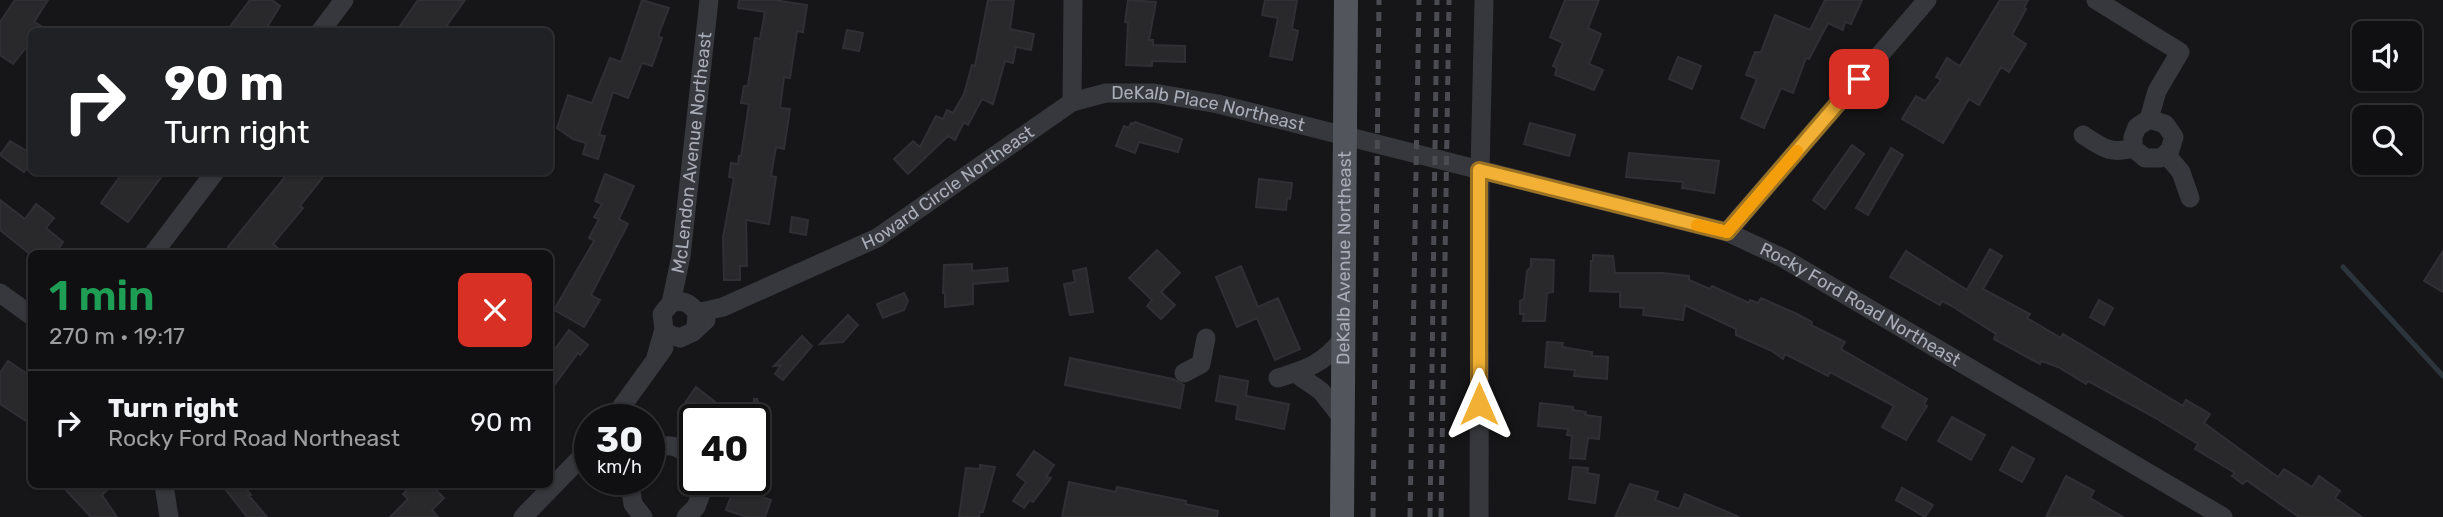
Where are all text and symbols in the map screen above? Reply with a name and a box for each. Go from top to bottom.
map controls [2352,21,2422,175]
button: sound [2352,21,2422,91]
street label: McLendon Avenue Northeast [667,31,716,275]
pin [1829,49,1889,109]
text: 90 m [164,54,284,112]
icon: right [49,56,140,147]
icon: arrive [1840,60,1878,98]
street label: DeKalb Place Northeast [1111,82,1307,136]
button: search [2352,105,2422,175]
text: Turn right [164,113,309,151]
street label: Howard Circle Northeast [858,121,1038,254]
street label: DeKalb Avenue Northeast [1332,151,1356,365]
street label: Rocky Ford Road Northeast [1756,238,1965,371]
text: 1 min [49,271,155,321]
button: close [458,273,532,347]
text: 270 m · 19:17 [49,322,185,350]
position arrow [1442,367,1516,441]
text: Turn right [108,393,238,424]
icon: right [49,404,87,442]
speed limit sign: 40 [679,404,770,495]
text: 90 m [471,407,532,438]
text: 30 [596,419,643,461]
text: Rocky Ford Road Northeast [108,424,400,452]
text: km/h [597,456,642,478]

